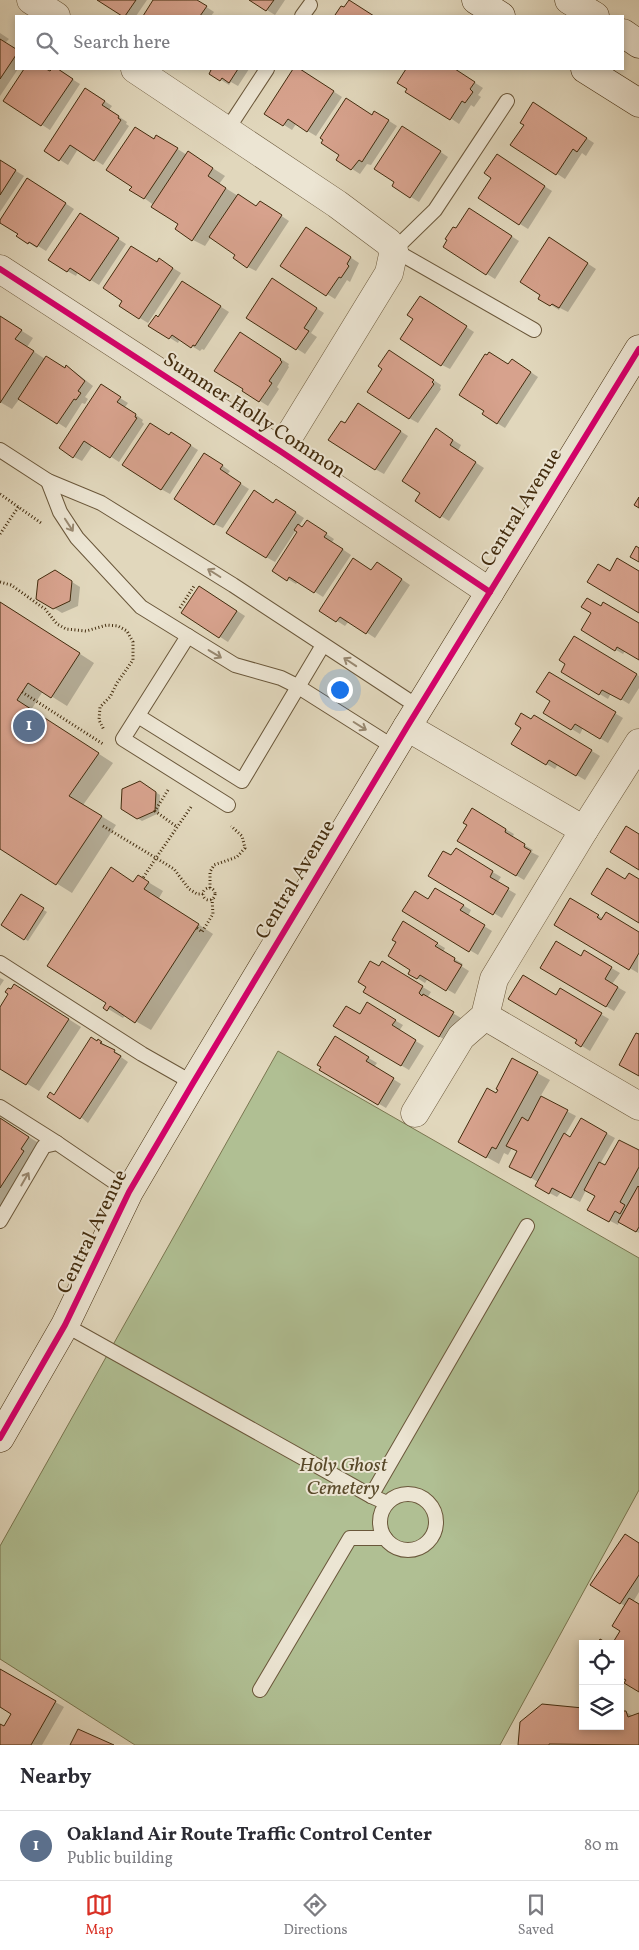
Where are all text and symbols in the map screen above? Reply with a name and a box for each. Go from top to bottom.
search box [15,15,624,70]
icon: search [33,29,61,57]
text: Search here [73,30,170,56]
street label: Summer Holly Common [157,346,351,486]
street label: Central Avenue [474,443,570,573]
one-way arrow [64,517,74,531]
one-way arrow [207,568,221,578]
one-way arrow [208,649,222,659]
one-way arrow [343,657,357,667]
your location [327,677,353,703]
pin: 1 [13,707,45,745]
one-way arrow [352,721,366,731]
street label: Central Avenue [249,815,343,945]
street label: Central Avenue [51,1165,135,1299]
one-way arrow [20,1173,30,1187]
park label: Holy Ghost Cemetery [299,1452,388,1503]
map controls [579,1640,624,1730]
button: locate [579,1640,624,1685]
button: layers [579,1685,624,1730]
text: Nearby [20,1763,91,1792]
text: Oakland Air Route Traffic Control Center [67,1822,432,1848]
text: 1 [33,1835,39,1857]
text: 80 m [584,1835,619,1857]
text: Public building [67,1848,173,1870]
tab: Map [85,1891,113,1940]
tab: Directions [283,1891,348,1940]
tab: Saved [518,1891,554,1940]

